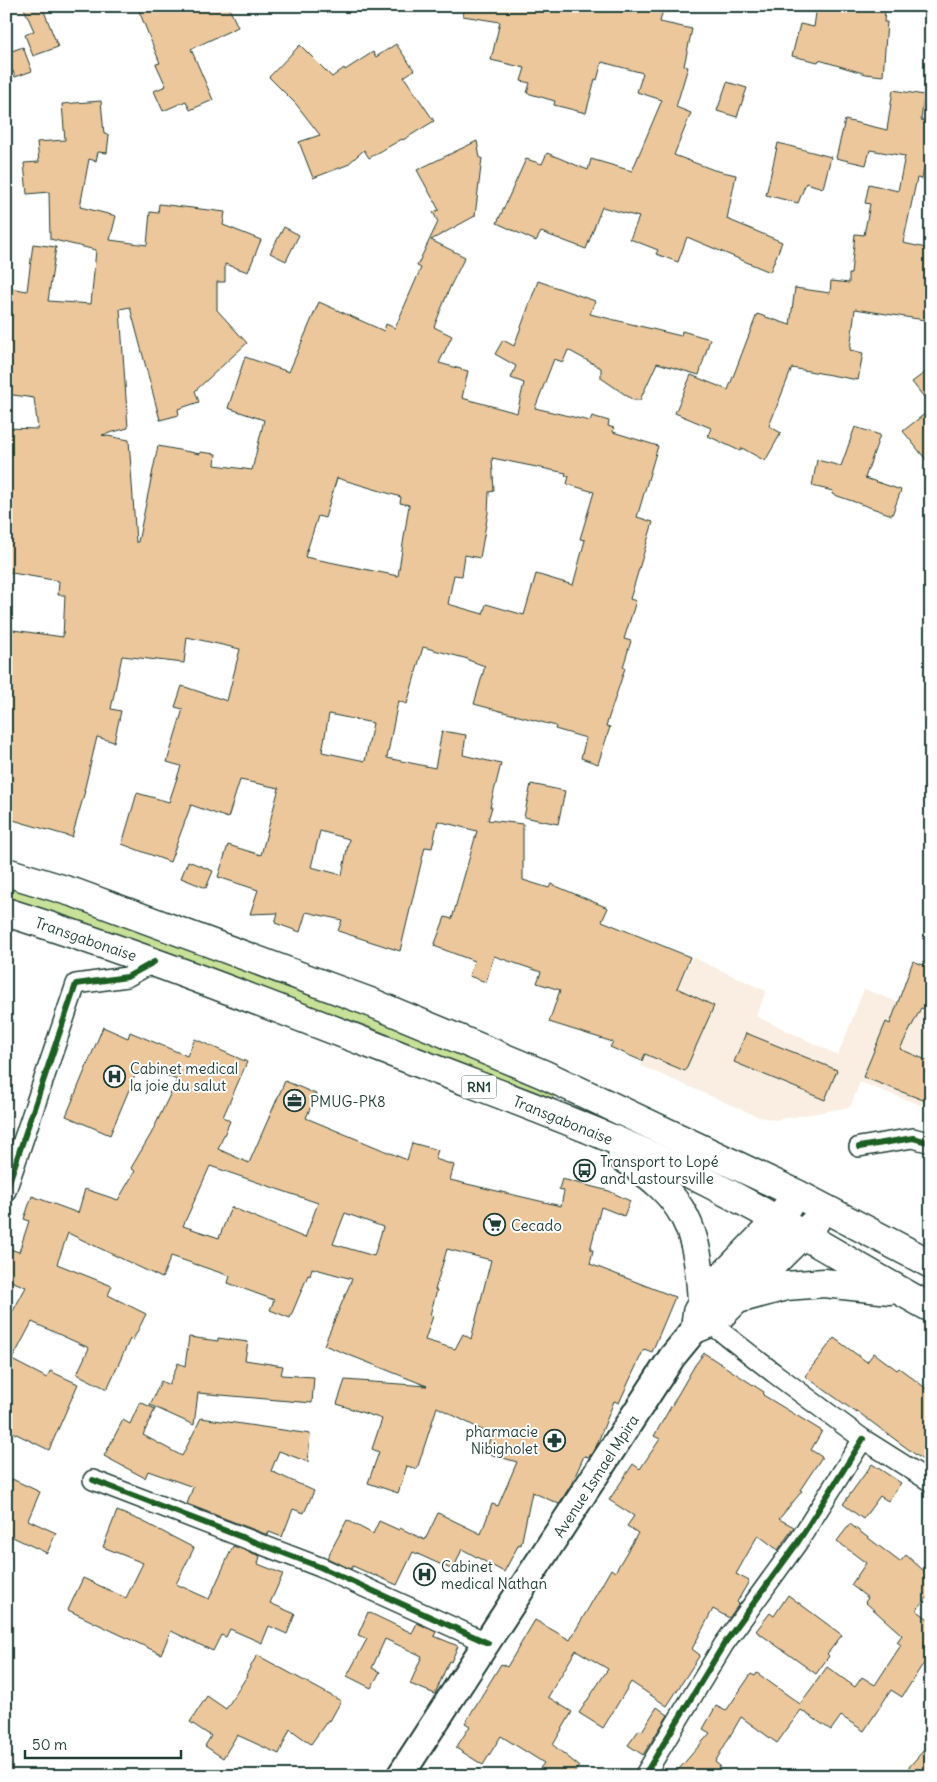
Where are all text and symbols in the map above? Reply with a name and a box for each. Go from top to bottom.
street label: Transgabonaise [33,913,139,965]
place label: Cabinet medical la joie du salut [130,1059,238,1095]
hospital icon: Cabinet medical la joie du salut [102,1065,126,1089]
road number: RN1 [462,1076,496,1098]
office icon: PMUG-PK8 [282,1089,306,1113]
street label: Transgabonaise [510,1091,616,1149]
place label: PMUG-PK8 [310,1092,386,1111]
place label: Transport to Lopé and Lastoursville [600,1152,719,1188]
bus stop icon: Transport to Lopé and Lastoursville [572,1158,596,1182]
supermarket icon: Cecado [483,1213,507,1237]
place label: Cecado [511,1216,562,1235]
street label: Avenue Ismael Mpira [549,1411,643,1541]
place label: pharmacie Nibigholet [465,1422,538,1458]
pharmacy icon: pharmacie Nibigholet [542,1428,566,1452]
place label: Cabinet medical Nathan [441,1557,548,1593]
hospital icon: Cabinet medical Nathan [413,1563,437,1587]
scale bar [25,1727,181,1759]
text: 50 m [32,1735,67,1754]

